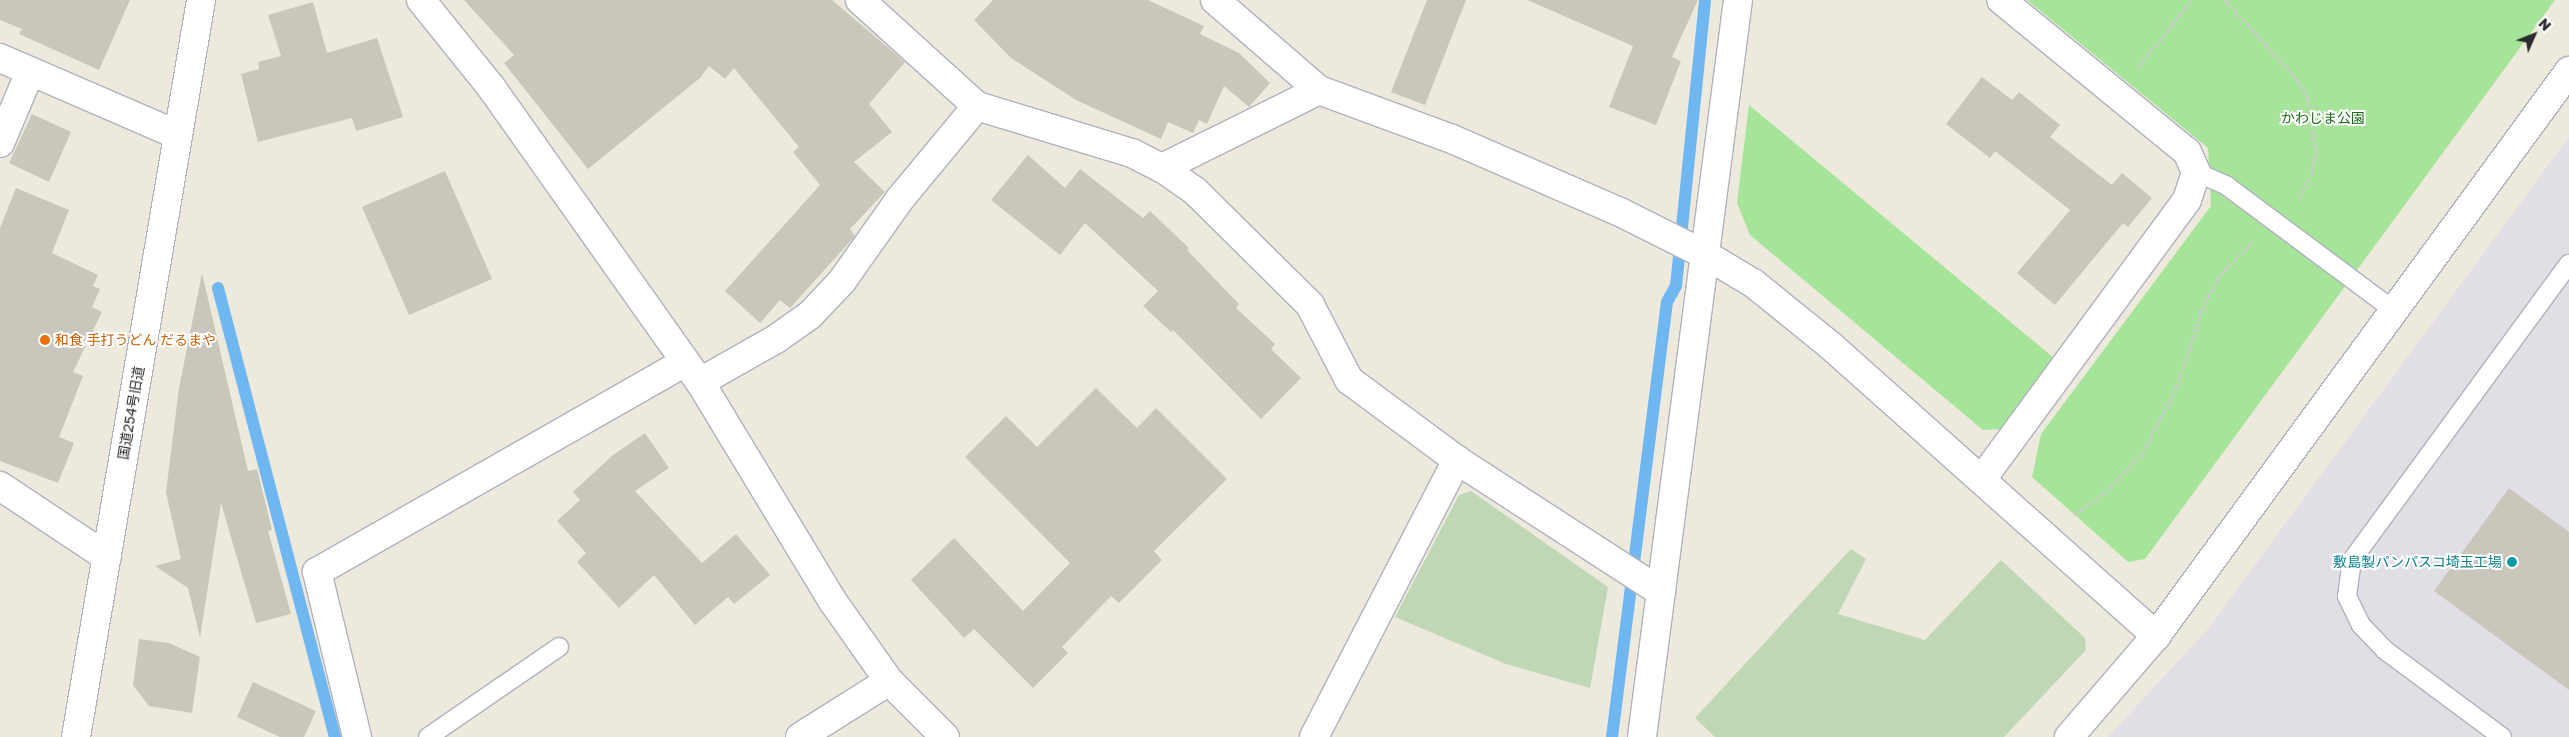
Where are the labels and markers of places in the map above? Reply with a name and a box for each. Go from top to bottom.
place label: 和食 手打うどん だるまや [55,332,216,348]
marker: 和食 手打うどん だるまや [39,334,51,346]
place label: 敷島製パンパスコ埼玉工場 [2334,554,2502,570]
marker: 敷島製パンパスコ埼玉工場 [2506,556,2518,568]

